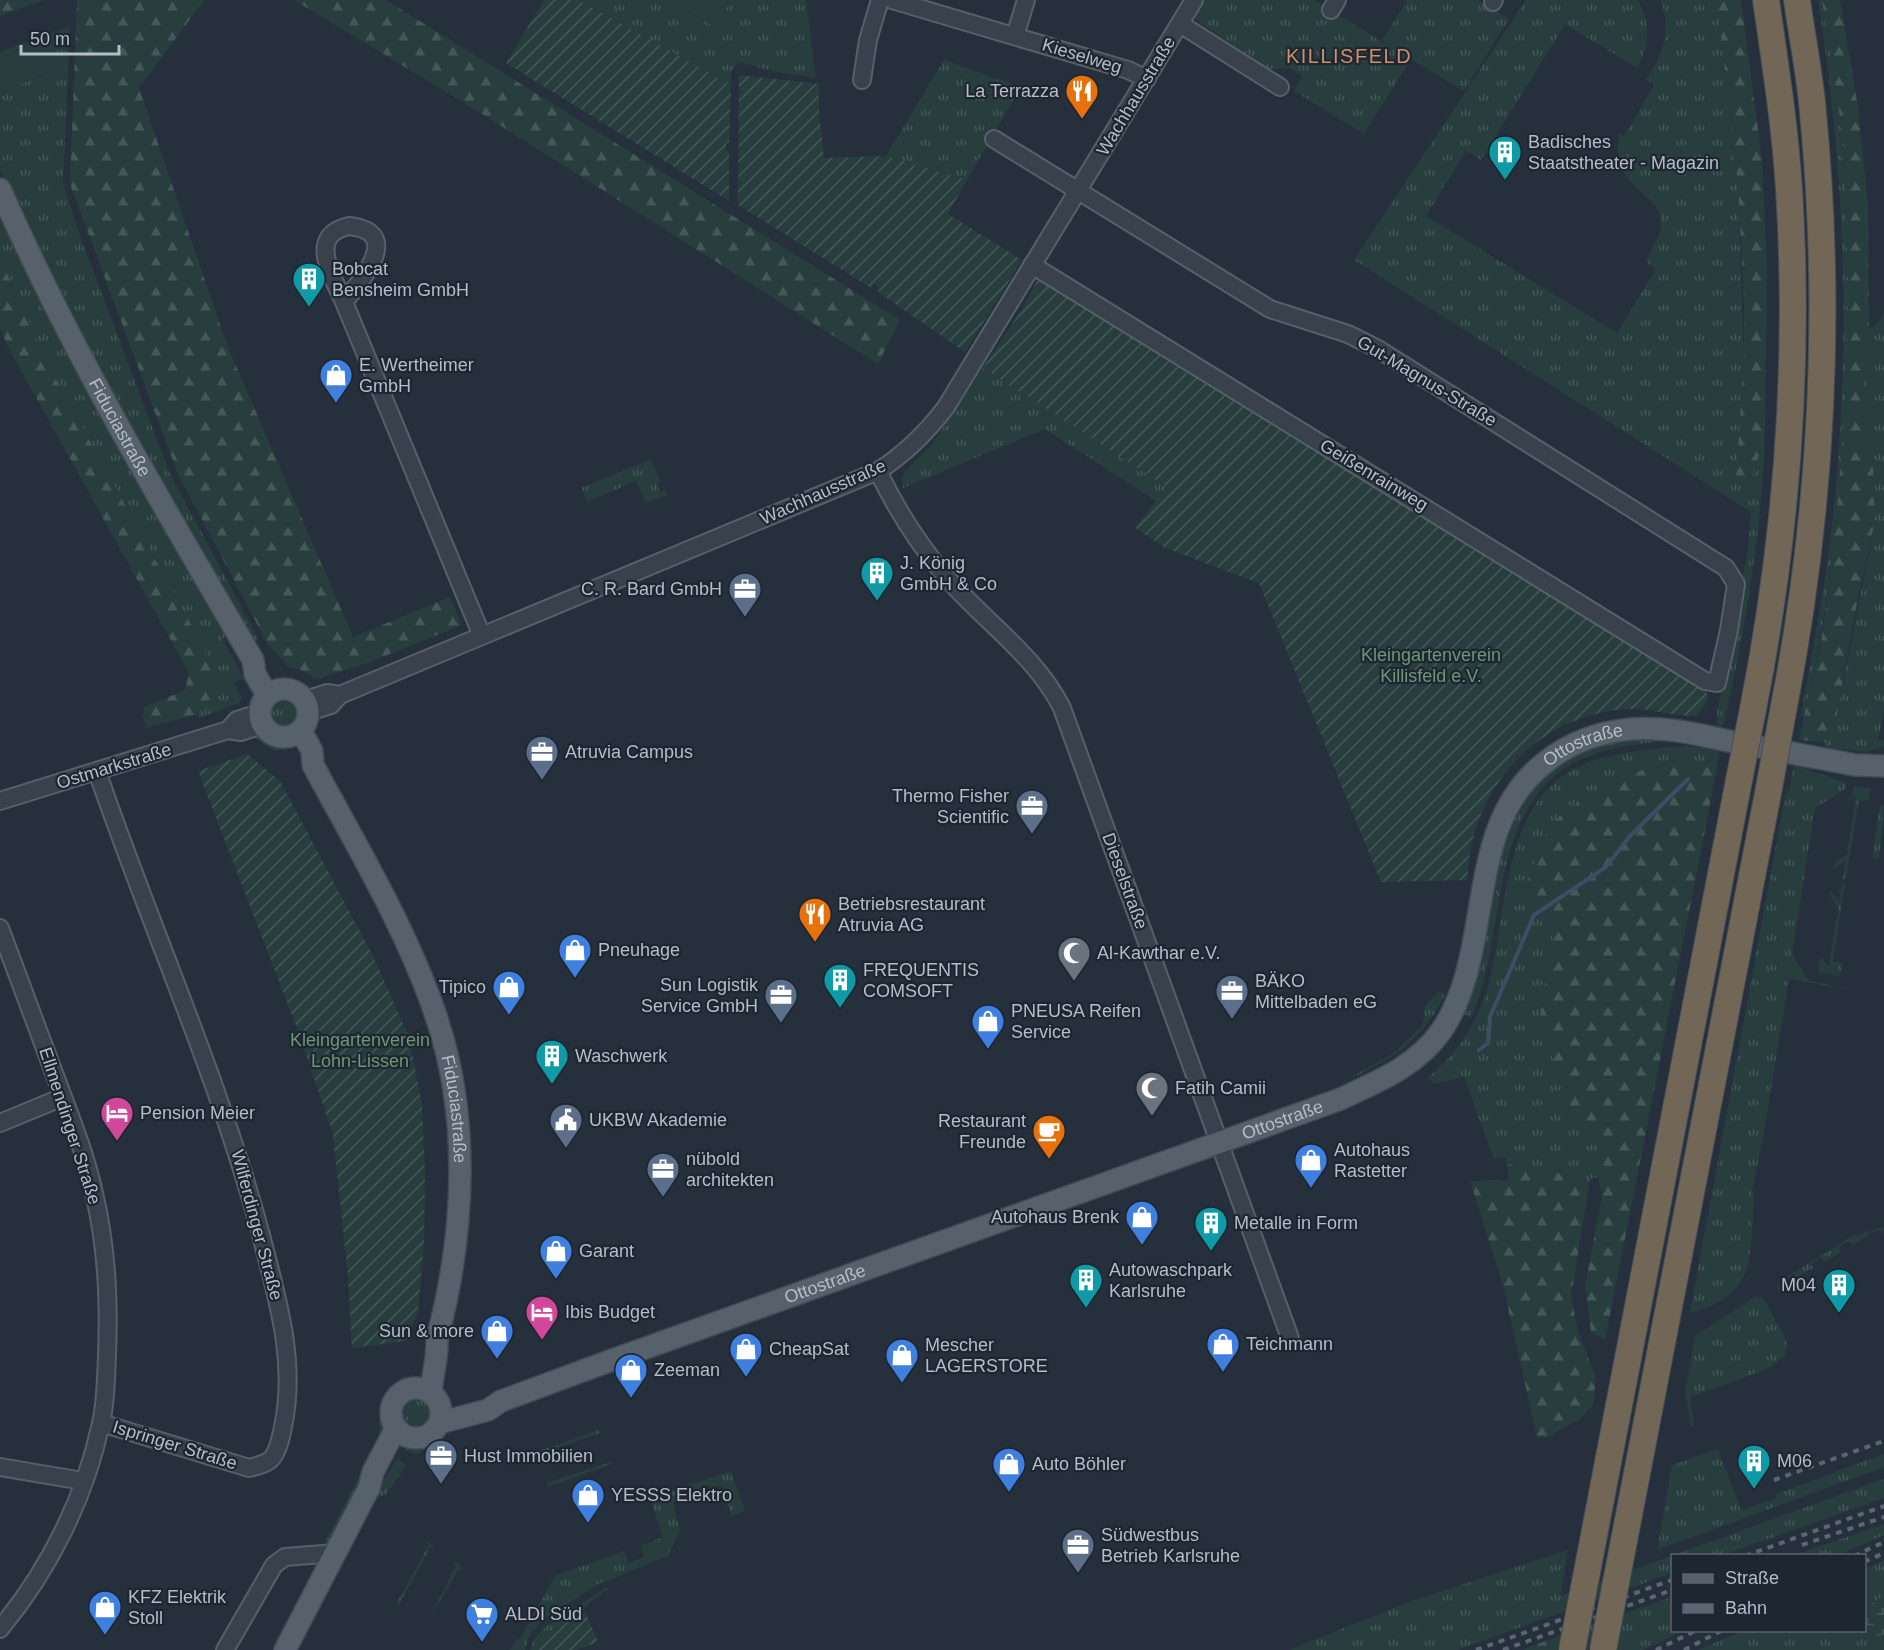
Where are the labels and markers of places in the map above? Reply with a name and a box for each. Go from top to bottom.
restaurant icon: La Terrazza [1064,73,1100,120]
place label: La Terrazza [965,81,1060,101]
place label: Badisches Staatstheater - Magazin [1528,132,1719,173]
building icon: Badisches Staatstheater - Magazin [1487,134,1523,181]
place label: Bobcat Bensheim GmbH [332,259,469,300]
building icon: Bobcat Bensheim GmbH [291,261,327,308]
place label: E. Wertheimer GmbH [359,355,474,396]
shop icon: E. Wertheimer GmbH [318,357,354,404]
place label: J. König GmbH & Co [900,553,997,594]
building icon: J. König GmbH & Co [859,555,895,602]
office icon: C. R. Bard GmbH [727,571,763,618]
place label: C. R. Bard GmbH [581,579,722,599]
office icon: Atruvia Campus [524,734,560,781]
place label: Atruvia Campus [565,742,693,762]
place label: Thermo Fisher Scientific [892,786,1009,827]
office icon: Thermo Fisher Scientific [1014,788,1050,835]
place label: Betriebsrestaurant Atruvia AG [838,894,985,935]
restaurant icon: Betriebsrestaurant Atruvia AG [797,896,833,943]
shop icon: Pneuhage [557,932,593,979]
mosque icon: Al-Kawthar e.V. [1056,935,1092,982]
place label: Pneuhage [598,940,680,960]
place label: Al-Kawthar e.V. [1097,943,1220,963]
place label: FREQUENTIS COMSOFT [863,960,979,1001]
building icon: FREQUENTIS COMSOFT [822,962,858,1009]
shop icon: Tipico [491,969,527,1016]
place label: BÄKO Mittelbaden eG [1255,971,1377,1012]
office icon: BÄKO Mittelbaden eG [1214,973,1250,1020]
place label: Sun Logistik Service GmbH [641,975,759,1016]
place label: Tipico [439,977,486,997]
office icon: Sun Logistik Service GmbH [763,977,799,1024]
place label: PNEUSA Reifen Service [1011,1001,1141,1042]
shop icon: PNEUSA Reifen Service [970,1003,1006,1050]
building icon: Waschwerk [534,1038,570,1085]
place label: Waschwerk [575,1046,668,1066]
mosque icon: Fatih Camii [1134,1070,1170,1117]
place label: Fatih Camii [1175,1078,1266,1098]
hotel icon: Pension Meier [99,1095,135,1142]
public building icon: UKBW Akademie [548,1102,584,1149]
place label: Pension Meier [140,1103,255,1123]
place label: UKBW Akademie [589,1110,727,1130]
place label: Restaurant Freunde [938,1111,1026,1152]
cafe icon: Restaurant Freunde [1031,1113,1067,1160]
place label: Autohaus Rastetter [1334,1140,1410,1181]
shop icon: Autohaus Rastetter [1293,1142,1329,1189]
place label: nübold architekten [686,1149,774,1190]
office icon: nübold architekten [645,1151,681,1198]
shop icon: Autohaus Brenk [1124,1199,1160,1246]
building icon: Metalle in Form [1193,1205,1229,1252]
place label: Autohaus Brenk [991,1207,1120,1227]
place label: Metalle in Form [1234,1213,1358,1233]
shop icon: Garant [538,1233,574,1280]
place label: Garant [579,1241,634,1261]
place label: Autowaschpark Karlsruhe [1109,1260,1233,1301]
building icon: Autowaschpark Karlsruhe [1068,1262,1104,1309]
building icon: M04 [1821,1267,1857,1314]
place label: M04 [1781,1275,1816,1295]
hotel icon: Ibis Budget [524,1294,560,1341]
place label: Ibis Budget [565,1302,655,1322]
shop icon: Sun & more [479,1313,515,1360]
place label: Sun & more [379,1321,474,1341]
shop icon: Teichmann [1205,1326,1241,1373]
shop icon: CheapSat [728,1331,764,1378]
place label: Teichmann [1246,1334,1333,1354]
place label: Mescher LAGERSTORE [925,1335,1048,1376]
shop icon: Mescher LAGERSTORE [884,1337,920,1384]
place label: CheapSat [769,1339,849,1359]
shop icon: Zeeman [613,1352,649,1399]
place label: Zeeman [654,1360,720,1380]
office icon: Hust Immobilien [423,1438,459,1485]
building icon: M06 [1736,1443,1772,1490]
place label: Hust Immobilien [464,1446,593,1466]
shop icon: Auto Böhler [991,1446,1027,1493]
place label: M06 [1777,1451,1812,1471]
place label: Auto Böhler [1032,1454,1126,1474]
shop icon: YESSS Elektro [570,1477,606,1524]
place label: YESSS Elektro [611,1485,732,1505]
place label: Südwestbus Betrieb Karlsruhe [1101,1525,1240,1566]
office icon: Südwestbus Betrieb Karlsruhe [1060,1527,1096,1574]
place label: KFZ Elektrik Stoll [128,1587,227,1628]
shop icon: KFZ Elektrik Stoll [87,1589,123,1636]
supermarket icon: ALDI Süd [464,1596,500,1643]
place label: ALDI Süd [505,1604,582,1624]

